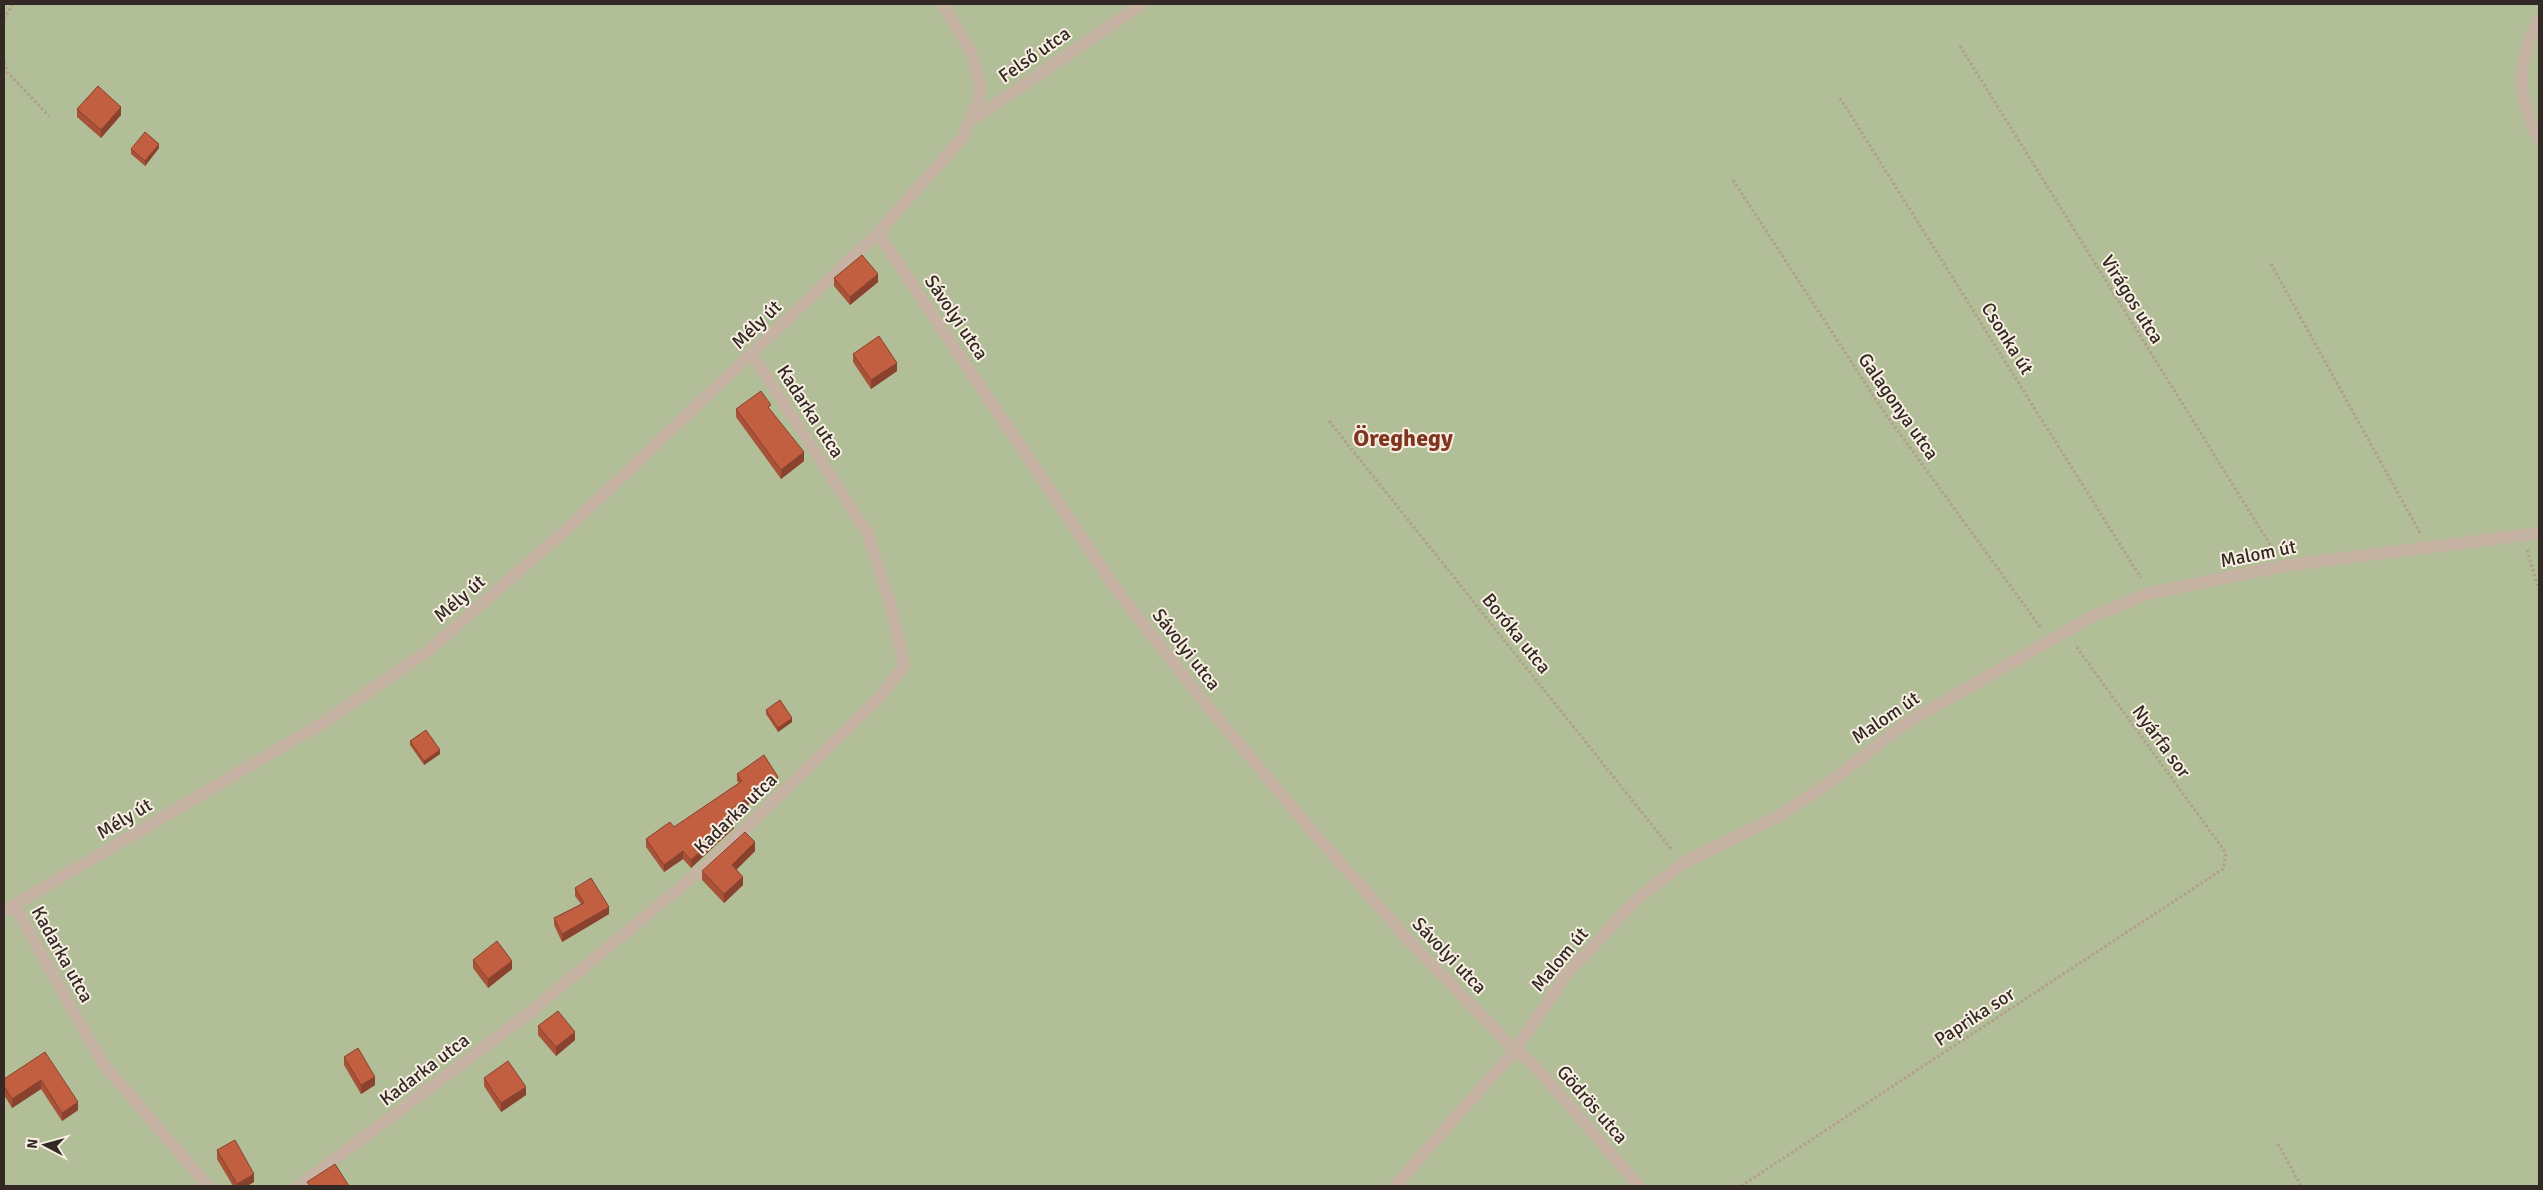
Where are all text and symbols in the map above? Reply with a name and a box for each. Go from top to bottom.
street label: Felső utca [994,21,1075,88]
street label: Virágos utca [2095,251,2169,348]
street label: Sávolyi utca [919,270,993,365]
street label: Mély út [727,295,787,354]
street label: Csonka út [1976,298,2039,379]
street label: Galagonya utca [1853,349,1944,465]
street label: Kadarka utca [771,360,849,463]
district label: Öreghegy [1353,423,1453,453]
street label: Malom út [2218,535,2298,573]
street label: Mély út [429,570,491,628]
street label: Boróka utca [1476,589,1556,679]
street label: Sávolyi utca [1147,604,1226,695]
street label: Malom út [1847,686,1924,749]
street label: Nyárfa sor [2127,701,2196,783]
street label: Kadarka utca [689,768,782,859]
street label: Mély út [92,793,157,845]
street label: Kadarka utca [26,902,98,1007]
street label: Sávolyi utca [1407,912,1492,999]
street label: Malom út [1526,922,1594,997]
street label: Paprika sor [1930,982,2019,1052]
street label: Kadarka utca [375,1028,474,1111]
street label: Gödrös utca [1551,1060,1633,1149]
north arrow [20,1120,70,1170]
text: N [24,1138,42,1149]

